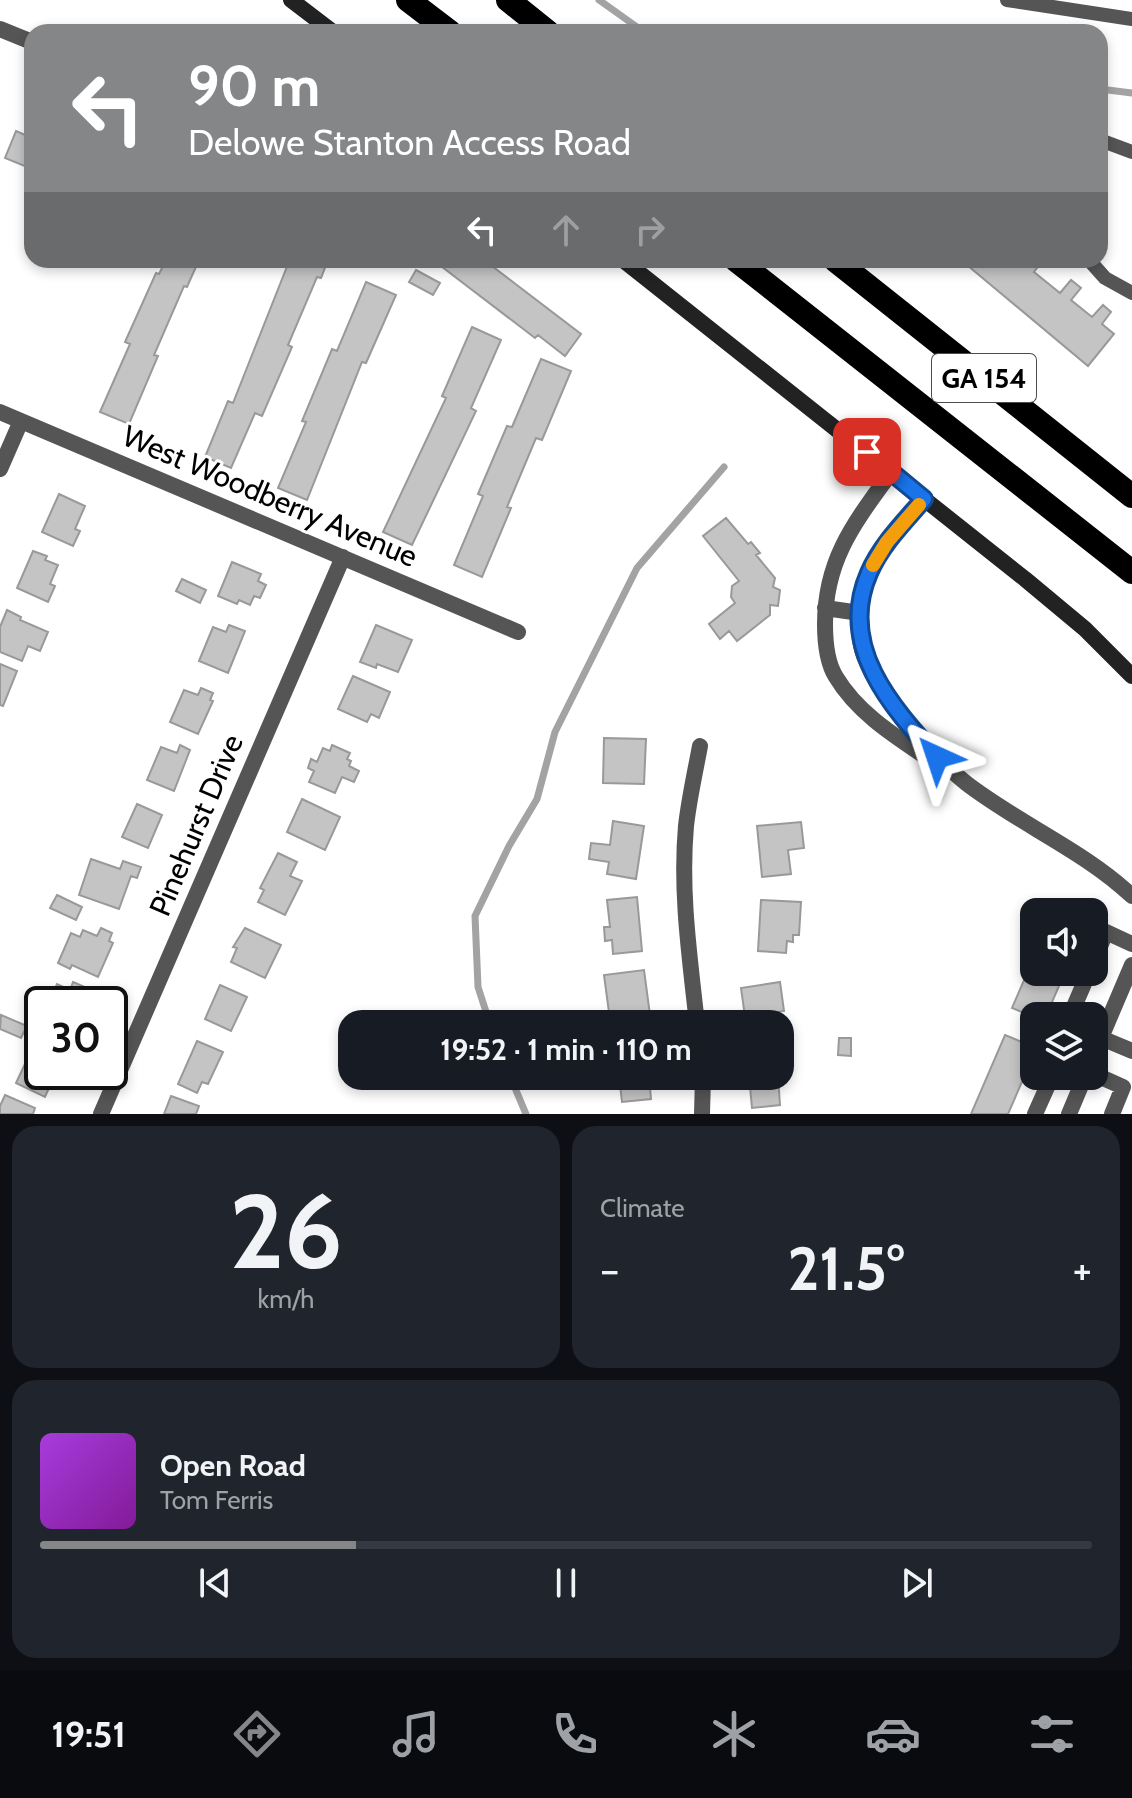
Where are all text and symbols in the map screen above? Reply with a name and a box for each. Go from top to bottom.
text: 90 m [188,52,320,120]
icon: left [56,56,160,160]
text: Delowe Stanton Access Road [188,120,631,164]
icon: left [460,208,504,252]
icon: ahead [544,208,588,252]
icon: right [628,208,672,252]
road number: GA 154 [932,354,1036,402]
street label: West Woodberry Avenue [117,417,423,575]
pin [833,418,901,486]
icon: arrive [845,430,889,474]
position arrow [895,715,979,799]
street label: Pinehurst Drive [141,729,251,921]
map controls [1020,898,1108,1090]
button: sound [1020,898,1108,986]
speed limit sign: 30 [24,986,128,1090]
button: layers [1020,1002,1108,1090]
text: 19:52 · 1 min · 110 m [440,1031,692,1068]
text: 26 [229,1168,343,1294]
text: Climate [600,1192,685,1224]
text: 21.5° [788,1232,904,1305]
text: − [600,1243,619,1296]
text: + [1073,1243,1092,1296]
text: km/h [258,1283,314,1315]
text: Open Road [160,1447,306,1484]
text: Tom Ferris [160,1484,273,1516]
icon: previous [193,1561,237,1605]
icon: pause [544,1561,588,1605]
icon: next [895,1561,939,1605]
icon: directions [229,1706,285,1762]
icon: music [388,1706,444,1762]
icon: phone [547,1706,603,1762]
icon: climate [706,1706,762,1762]
icon: car [865,1706,921,1762]
icon: filters [1024,1706,1080,1762]
text: 19:51 [52,1712,126,1756]

